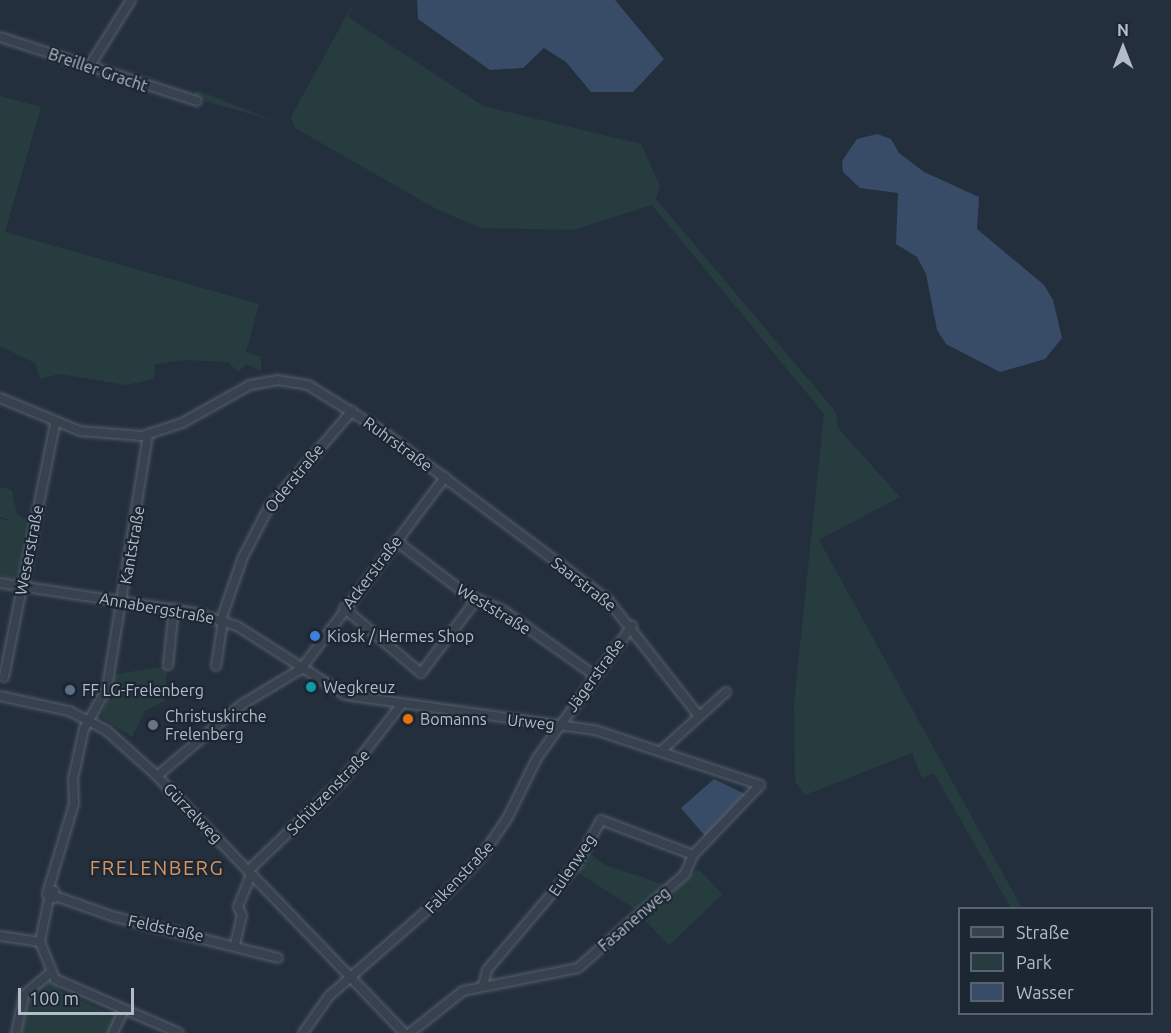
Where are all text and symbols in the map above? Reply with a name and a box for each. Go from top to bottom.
north arrow [1093,18,1153,78]
text: N [1117,21,1129,39]
street label: Breiller Gracht [46,44,150,96]
street label: Ruhrstraße [360,413,436,475]
street label: Oderstraße [261,440,327,516]
street label: Weserstraße [11,503,47,597]
street label: Kantstraße [116,504,148,586]
street label: Ackerstraße [338,532,406,612]
street label: Saarstraße [548,553,620,615]
street label: Weststraße [454,579,534,639]
street label: Annabergstraße [98,588,216,628]
place label: Kiosk / Hermes Shop [327,626,474,646]
marker: Kiosk / Hermes Shop [308,629,322,643]
street label: Jägerstraße [562,634,628,716]
place label: Wegkreuz [323,677,395,697]
place label: FF LG-Frelenberg [82,680,204,700]
marker: Wegkreuz [304,680,318,694]
marker: FF LG-Frelenberg [63,683,77,697]
place label: Christuskirche Frelenberg [165,706,267,744]
place label: Bomanns [420,709,487,729]
street label: Urweg [506,710,556,734]
marker: Bomanns [401,712,415,726]
marker: Christuskirche Frelenberg [146,718,160,732]
street label: Schützenstraße [282,745,374,839]
street label: Gürzelweg [160,779,226,847]
street label: Eulenweg [544,830,600,900]
street label: Falkenstraße [421,837,497,917]
district label: FRELENBERG [90,855,224,879]
street label: Fasanenweg [594,883,674,955]
legend [958,907,1153,1015]
street label: Feldstraße [126,911,206,945]
text: Straße [1016,922,1069,942]
text: Park [1016,952,1052,972]
scale bar [21,976,136,1014]
text: Wasser [1016,982,1074,1002]
text: 100 m [29,988,79,1008]

